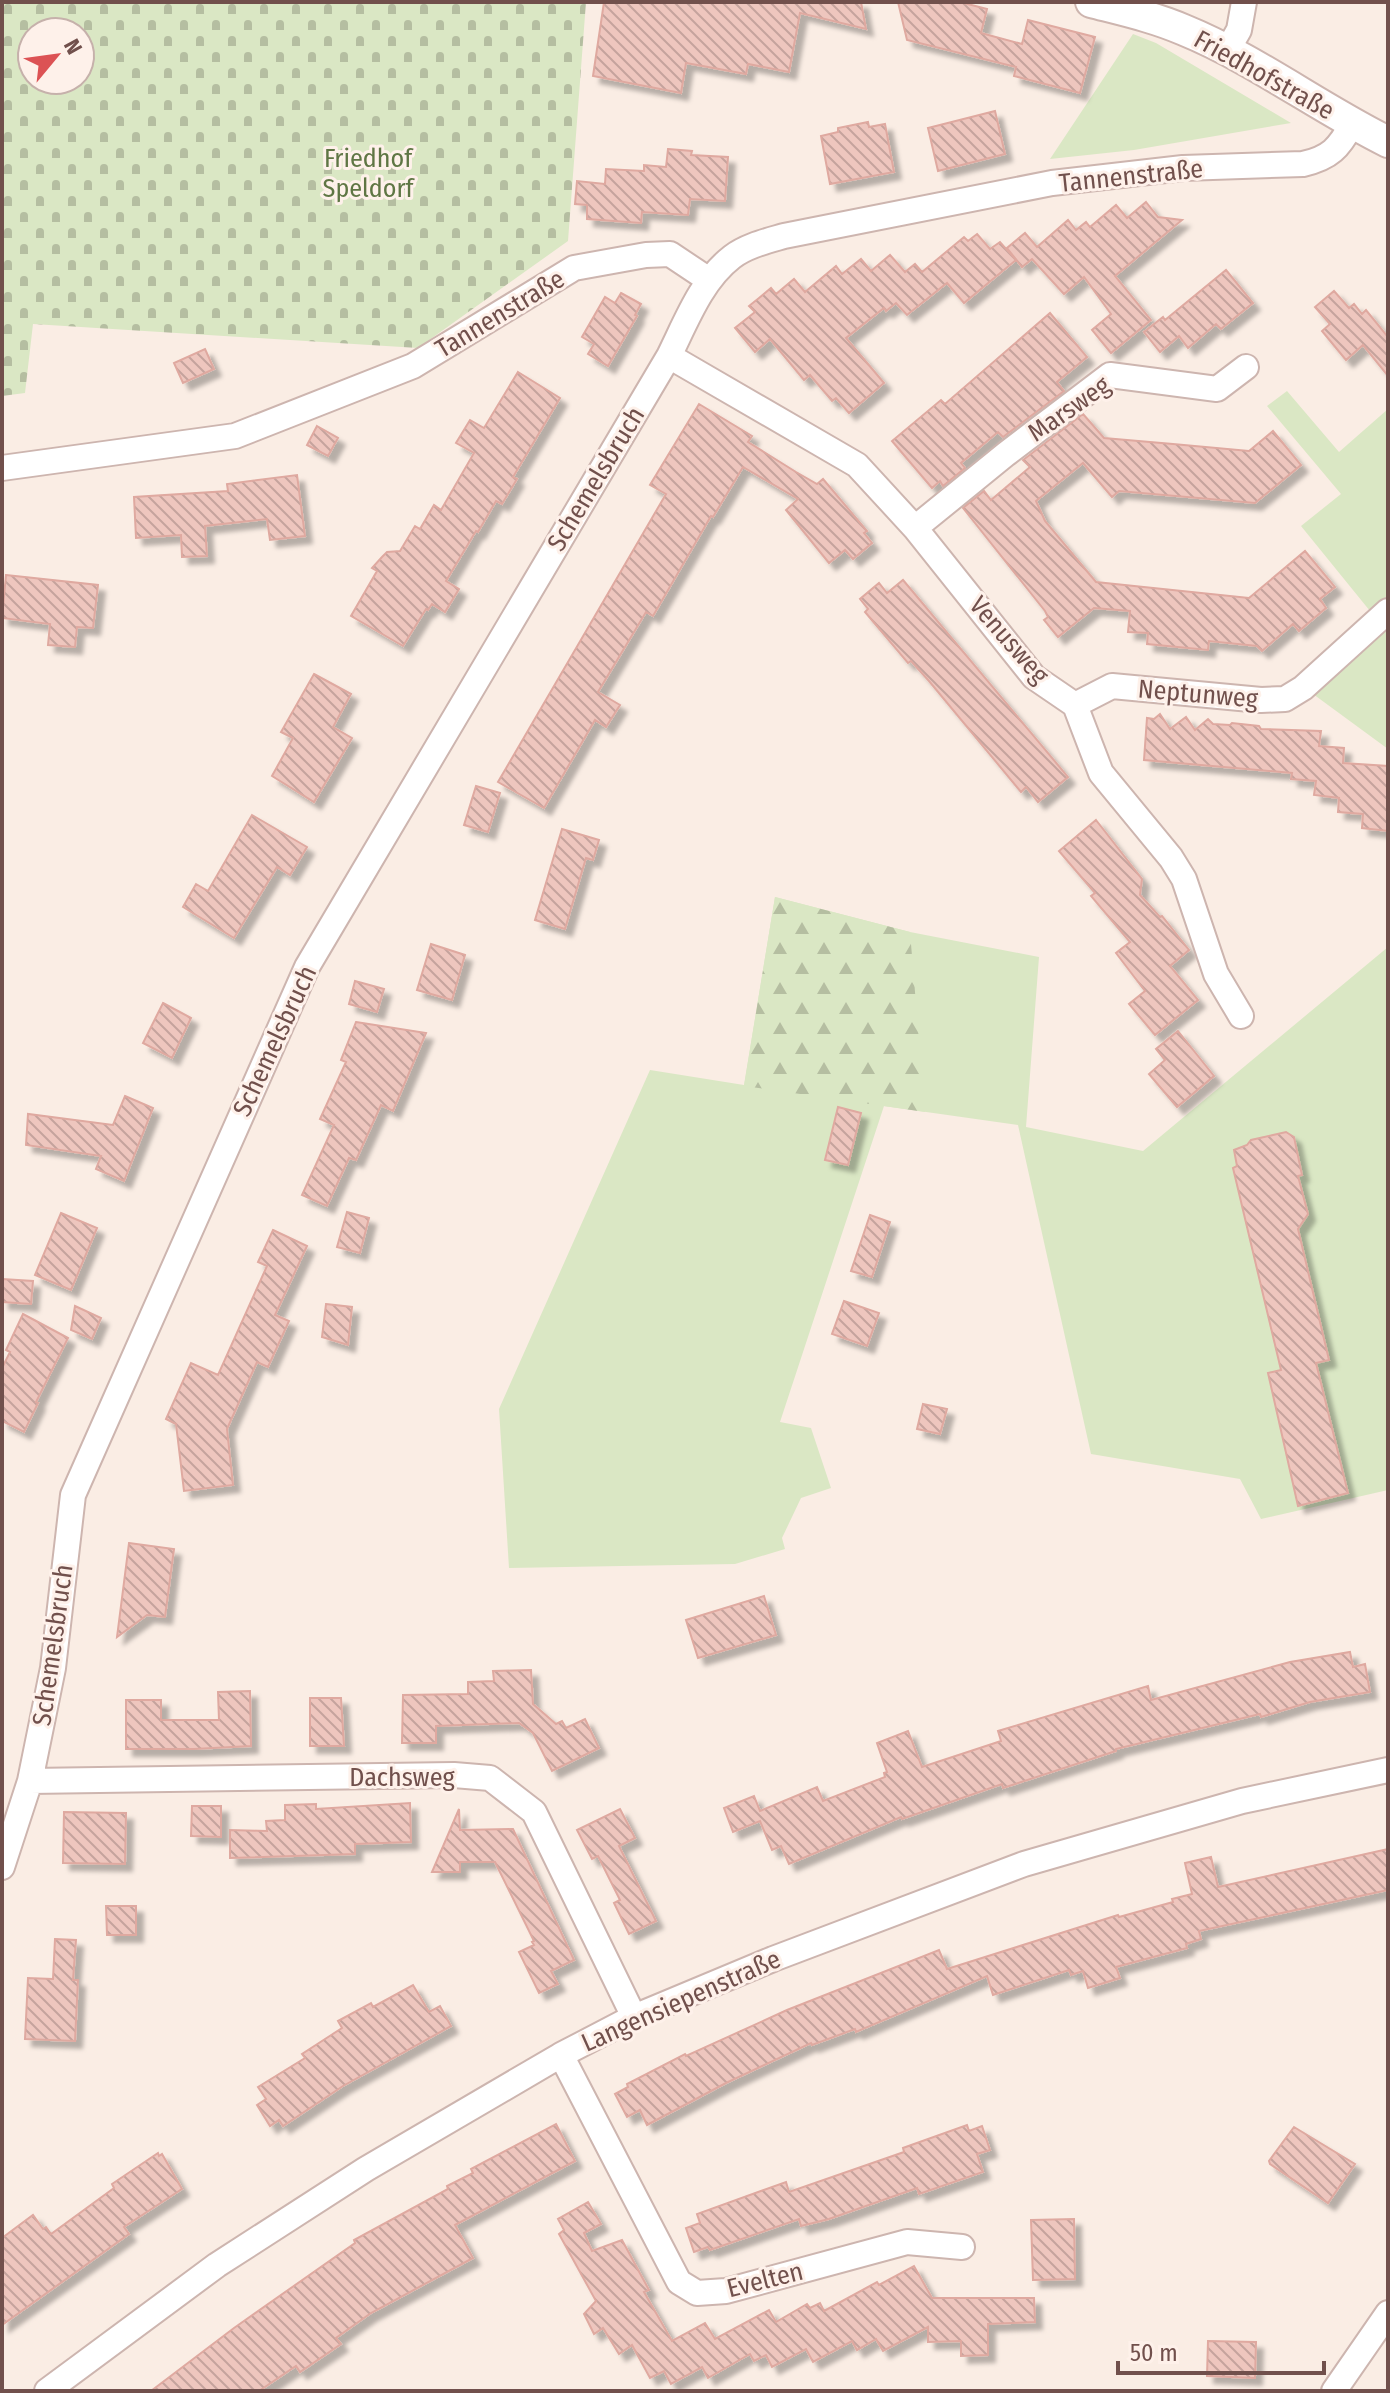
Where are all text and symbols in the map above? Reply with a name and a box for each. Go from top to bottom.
north arrow [16,16,96,96]
street label: Friedhofstraße [1188,24,1340,126]
text: N [58,34,88,59]
park label: Friedhof Speldorf [323,143,416,204]
street label: Tannenstraße [1057,153,1205,199]
street label: Tannenstraße [430,263,570,365]
street label: Marsweg [1022,369,1117,448]
street label: Schemelsbruch [541,401,651,557]
street label: Venusweg [963,590,1056,691]
street label: Neptunweg [1137,673,1260,715]
street label: Schemelsbruch [227,961,323,1121]
street label: Schemelsbruch [26,1562,80,1728]
street label: Dachsweg [349,1762,455,1793]
street label: Langensiepenstraße [577,1943,785,2059]
street label: Evelten [724,2256,806,2304]
scale bar [1118,2325,1324,2375]
text: 50 m [1130,2339,1178,2367]

